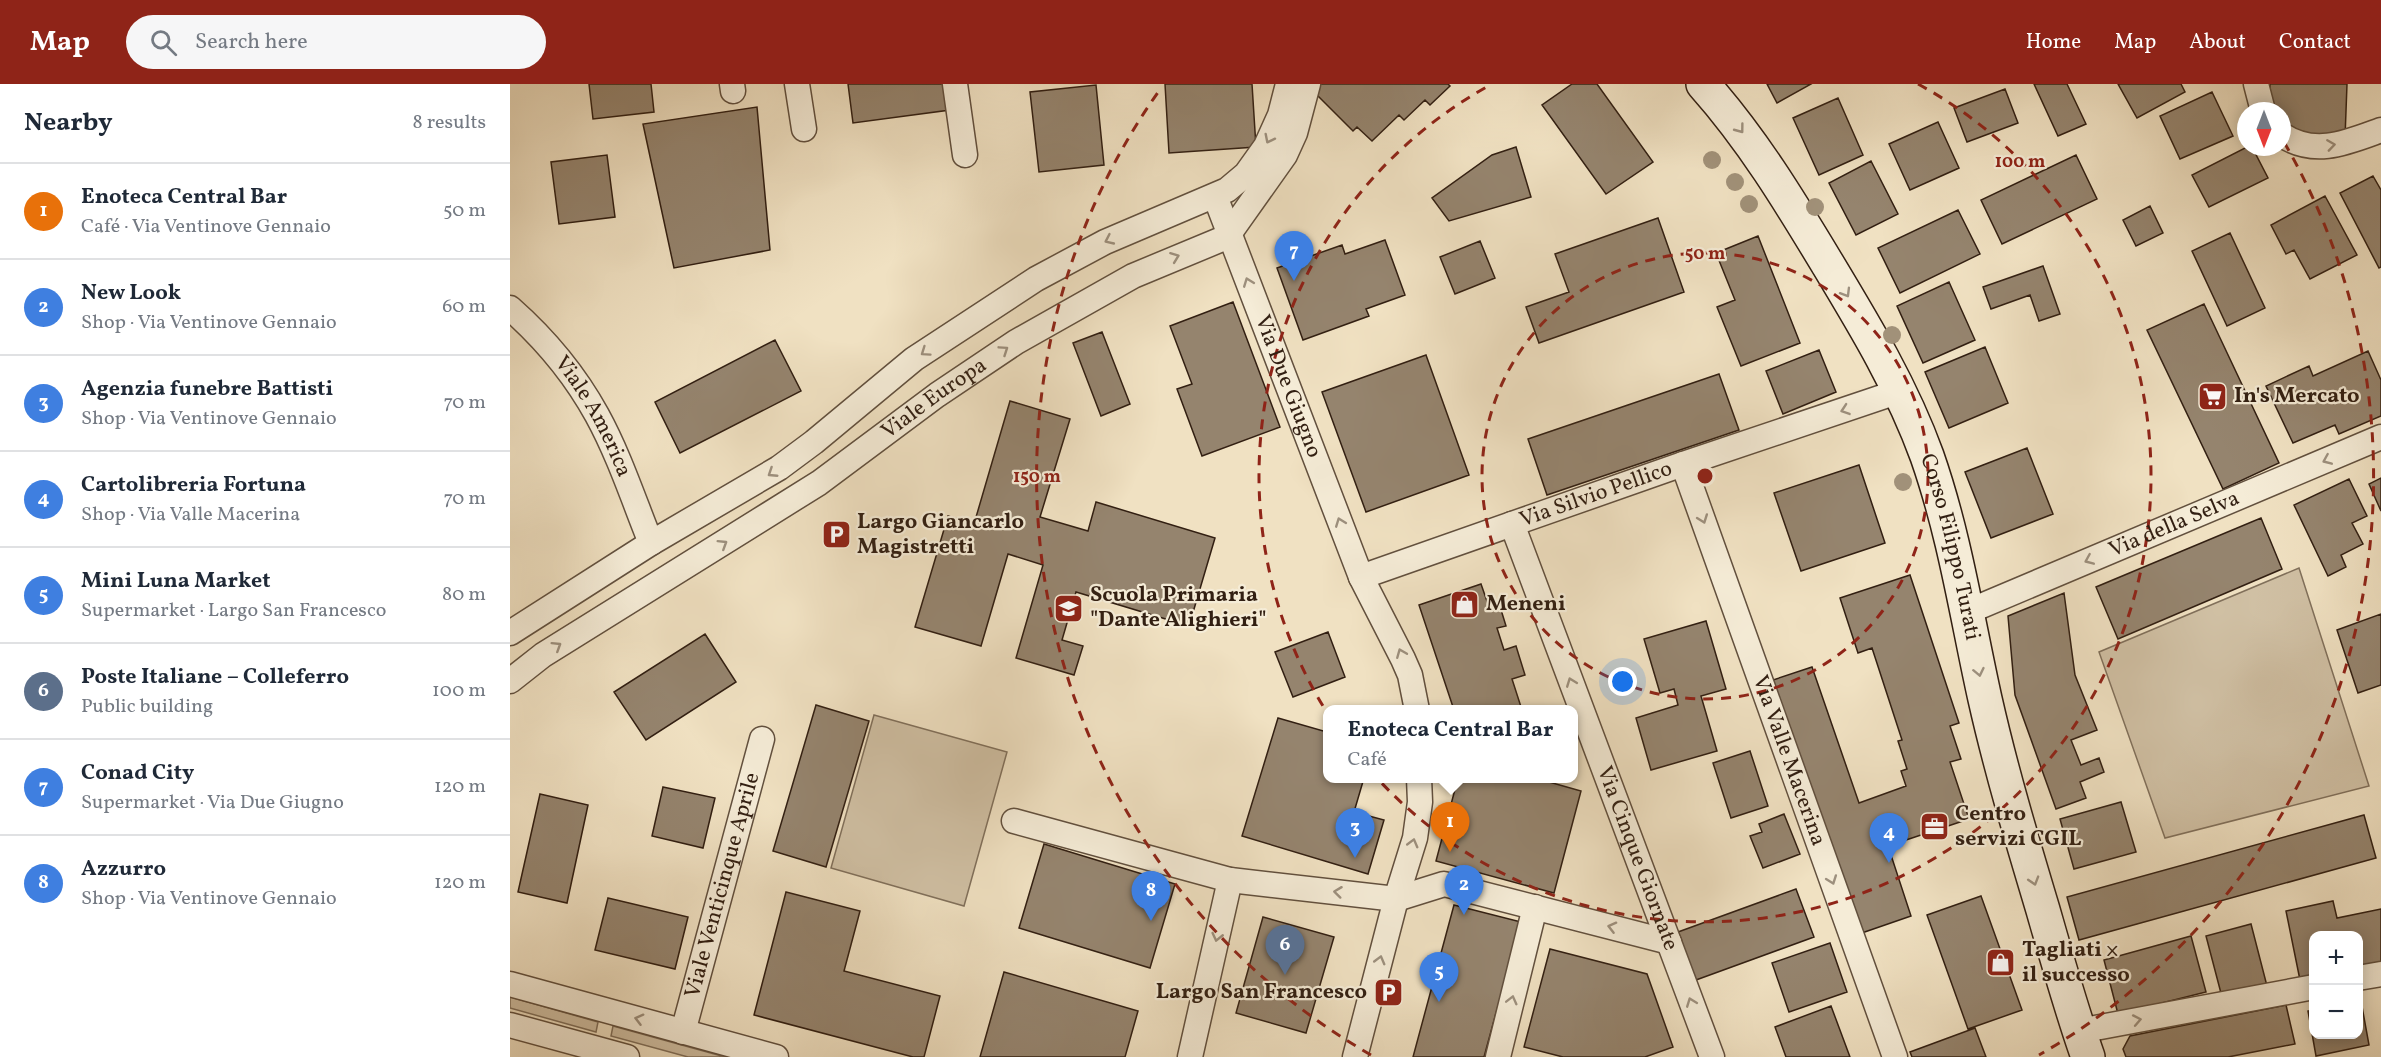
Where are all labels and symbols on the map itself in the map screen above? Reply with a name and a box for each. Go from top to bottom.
north arrow [2237,102,2291,156]
one-way arrow [1733,122,1744,133]
one-way arrow [1265,133,1276,144]
one-way arrow [2327,140,2336,152]
text: 100 m [1995,150,2045,175]
pin: 7 [1274,232,1314,281]
one-way arrow [1105,233,1116,245]
text: 50 m [1685,242,1725,267]
one-way arrow [1170,251,1180,264]
one-way arrow [1242,277,1255,287]
one-way arrow [1838,287,1850,297]
street label: Via Due Giugno [1247,311,1329,462]
one-way arrow [920,345,931,356]
one-way arrow [998,346,1009,357]
street label: Viale America [547,349,639,482]
street label: Viale Europa [875,350,993,447]
supermarket icon: In's Mercato [2197,380,2229,412]
place label: In's Mercato [2234,381,2360,412]
one-way arrow [1840,402,1851,415]
street label: Corso Filippo Turati [1912,450,1988,643]
street label: Via Silvio Pellico [1515,453,1677,536]
one-way arrow [2322,453,2333,465]
one-way arrow [767,465,778,476]
text: 150 m [1013,465,1061,490]
centre of rings [1695,466,1715,486]
street label: Via della Selva [2104,483,2244,566]
place label: Largo Giancarlo Magistretti [857,507,1024,563]
one-way arrow [1695,513,1708,524]
one-way arrow [1335,518,1348,528]
parking icon: Largo Giancarlo Magistretti [820,519,852,551]
one-way arrow [717,539,727,551]
one-way arrow [2085,553,2096,565]
place label: Scuola Primaria "Dante Alighieri" [1090,580,1267,636]
shop icon: Meneni [1449,588,1481,620]
place label: Meneni [1486,589,1566,620]
school or university icon: Scuola Primaria "Dante Alighieri" [1053,592,1085,624]
one-way arrow [551,642,561,654]
one-way arrow [1396,649,1408,660]
your location [1608,667,1637,696]
one-way arrow [1972,667,1985,677]
street label: Via Valle Macerina [1744,671,1834,850]
one-way arrow [1566,677,1578,688]
street label: Via Cinque Giornate [1589,762,1686,955]
street label: Viale Venticinque Aprile [677,769,768,1001]
place label: Centro servizi CGIL [1955,799,2082,855]
pin: 1 [1430,802,1470,852]
pin: 3 [1336,808,1374,858]
office icon: Centro servizi CGIL [1918,811,1950,843]
pin: 4 [1870,814,1908,863]
one-way arrow [1406,838,1419,848]
pin: 2 [1444,866,1484,915]
pin: 8 [1132,872,1170,921]
one-way arrow [1824,875,1837,885]
one-way arrow [2027,875,2039,886]
one-way arrow [1334,887,1343,899]
one-way arrow [1607,922,1618,934]
pin: 6 [1266,926,1304,975]
one-way arrow [1211,932,1224,942]
place label: Tagliati × il successo [2022,935,2130,991]
shop icon: Tagliati × il successo [1985,947,2017,979]
pin: 5 [1420,952,1458,1002]
one-way arrow [1373,955,1386,965]
parking icon: Largo San Francesco [1372,976,1404,1008]
place label: Largo San Francesco [1156,977,1367,1008]
one-way arrow [1504,995,1517,1005]
one-way arrow [1686,997,1699,1008]
one-way arrow [634,1014,644,1027]
one-way arrow [2131,1014,2141,1027]

